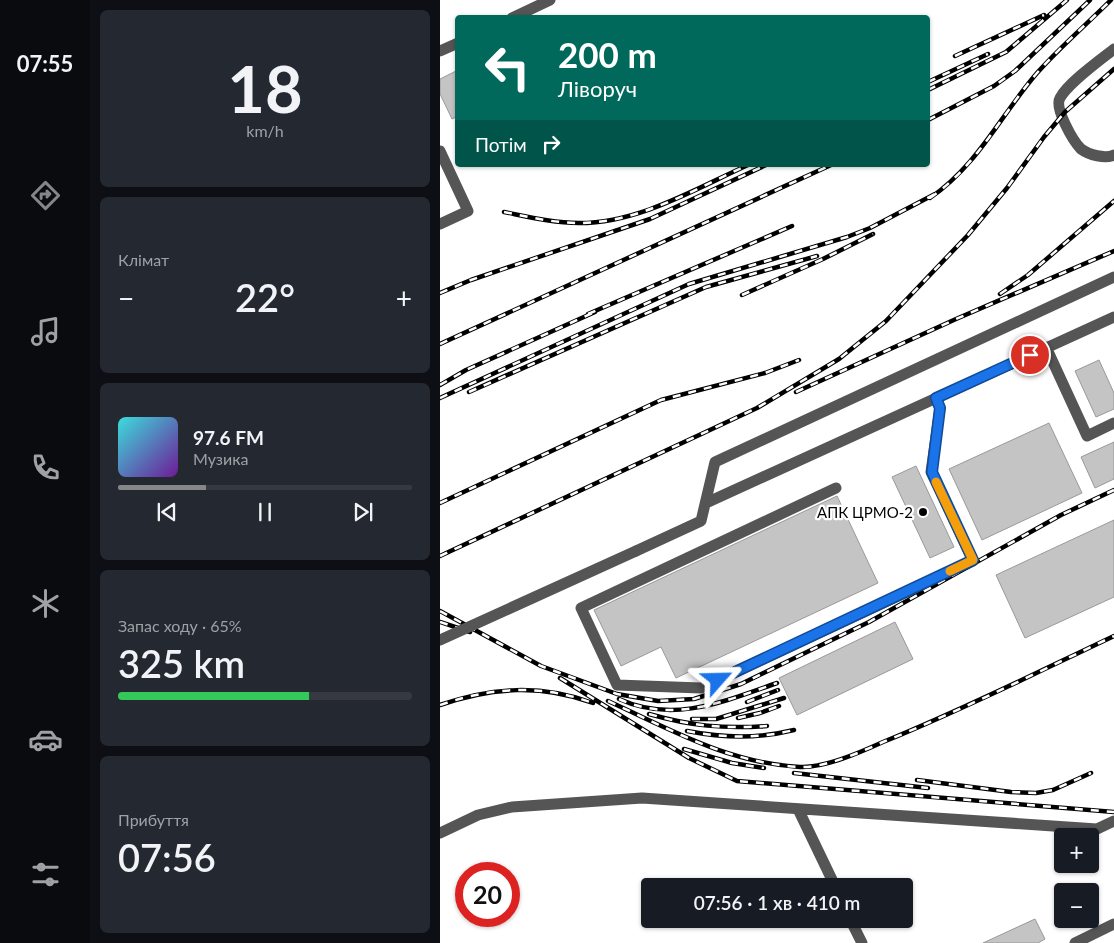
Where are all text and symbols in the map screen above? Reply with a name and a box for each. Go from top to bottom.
text: 200 m [558,33,657,75]
icon: left [475,35,540,100]
text: 18 [227,49,303,127]
text: 07:55 [17,50,73,77]
text: Ліворуч [558,75,637,102]
text: km/h [246,121,284,140]
icon: right [537,130,565,158]
text: Потім [475,133,527,156]
icon: directions [28,178,63,213]
text: Клімат [118,250,169,269]
text: 22° [235,274,295,320]
text: − [118,281,134,315]
text: + [396,281,412,315]
icon: music [28,314,63,349]
pin [1009,334,1051,376]
icon: arrive [1016,341,1044,369]
text: 97.6 FM [193,426,264,449]
text: Музика [193,449,249,468]
icon: phone [28,450,63,485]
icon: previous [153,498,181,526]
icon: pause [251,498,279,526]
icon: next [349,498,377,526]
place label: АПК ЦРМО-2 [817,503,913,521]
marker: АПК ЦРМО-2 [917,506,929,518]
icon: climate [28,586,63,621]
text: Запас ходу · 65% [118,616,242,635]
text: 325 km [118,640,245,686]
position arrow [691,653,743,705]
icon: car [28,722,63,757]
text: Прибуття [118,810,189,829]
map controls [1054,828,1099,928]
button: + [1054,828,1099,873]
text: 07:56 [118,834,216,880]
icon: filters [28,857,63,892]
speed limit sign: 20 [455,862,520,927]
button: − [1054,883,1099,928]
text: 07:56 · 1 хв · 410 m [694,891,860,914]

